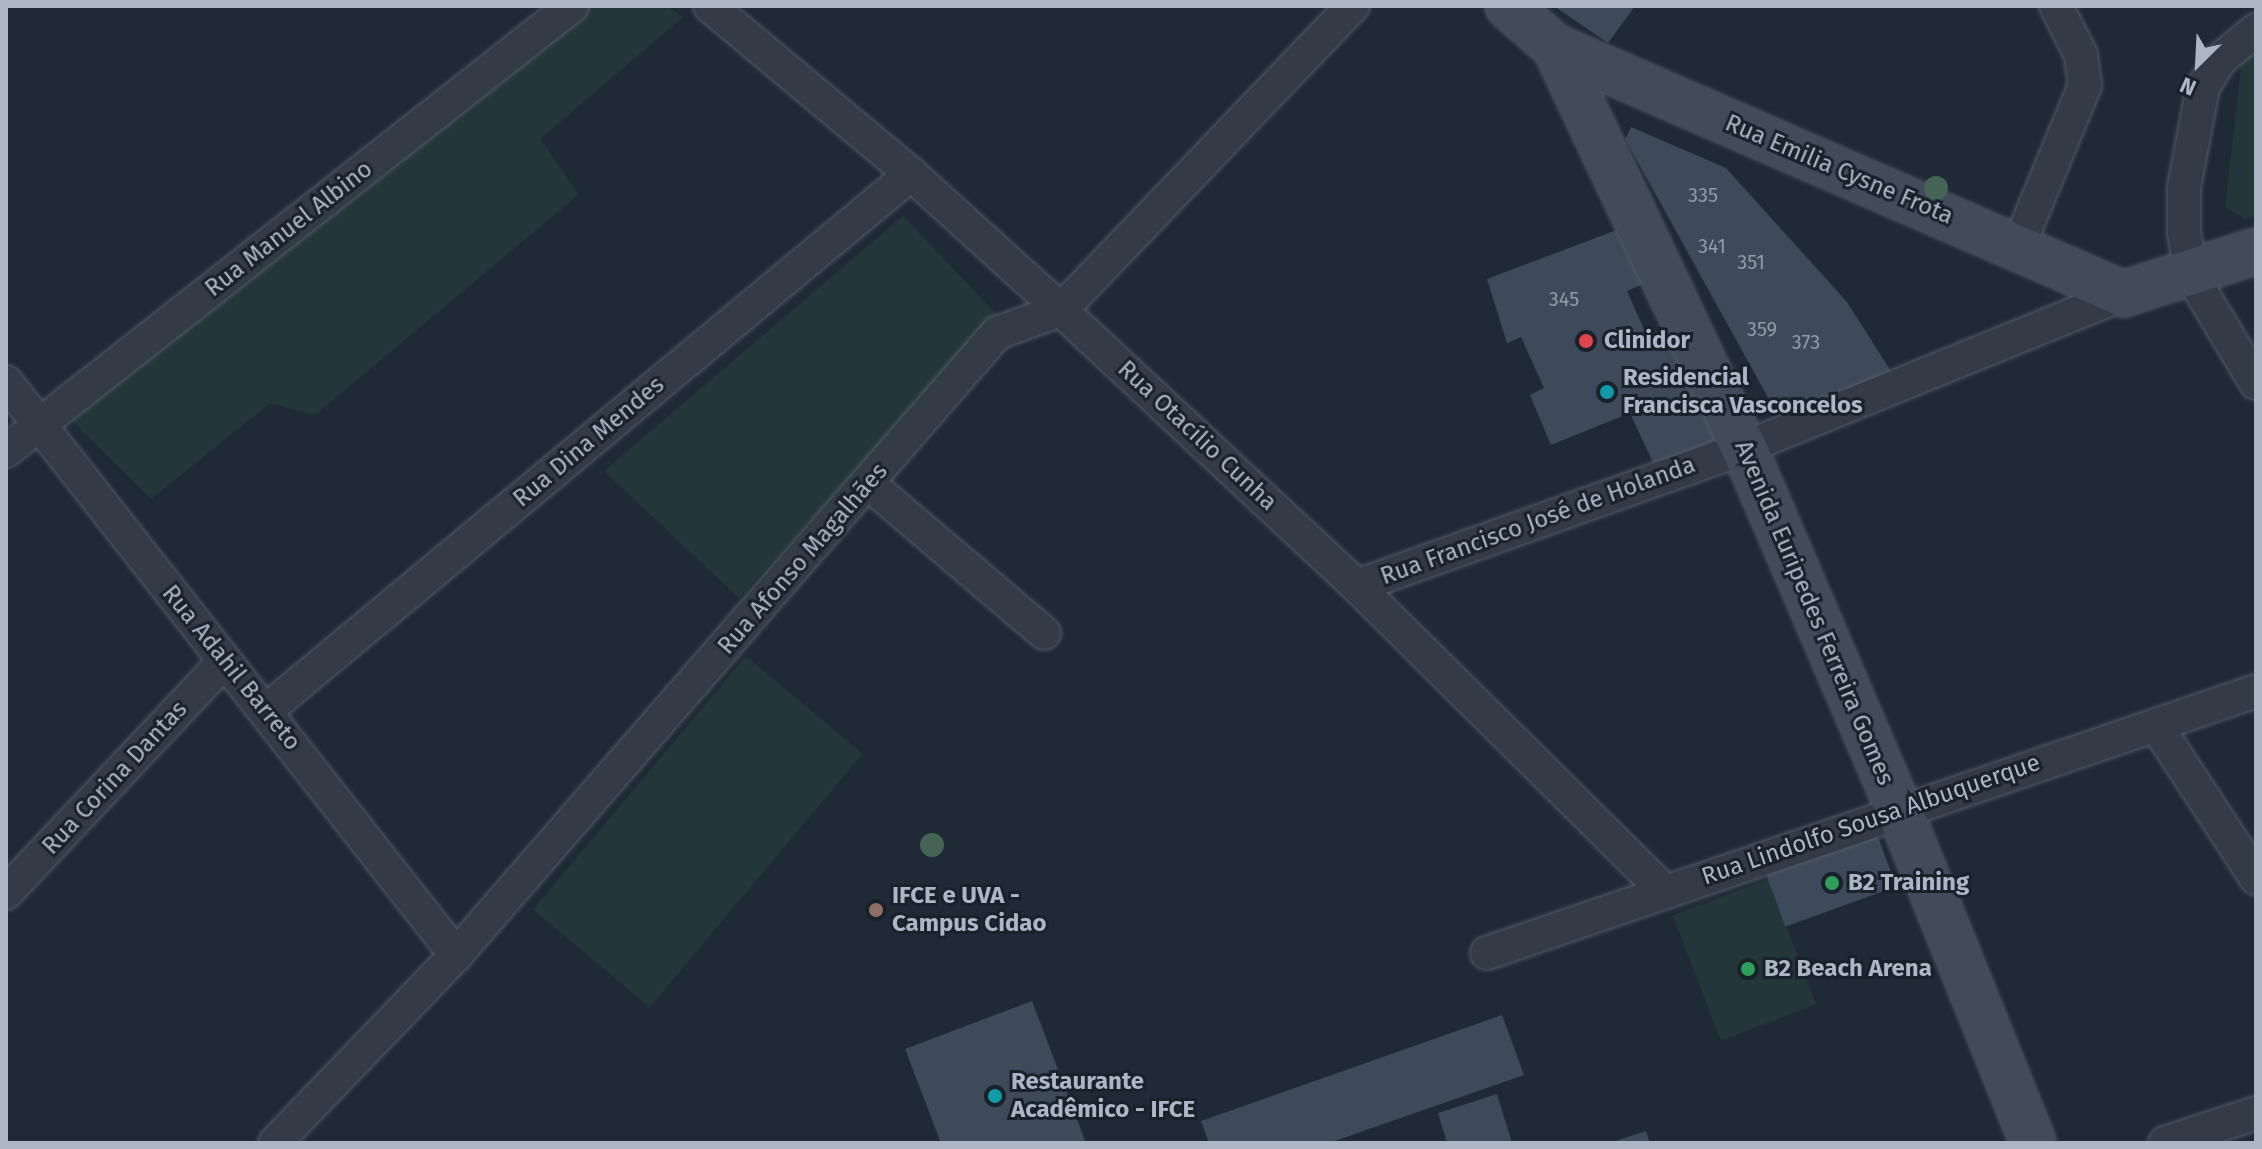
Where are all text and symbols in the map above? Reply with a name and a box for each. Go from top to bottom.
north arrow [2158,24,2238,104]
text: N [2176,71,2200,102]
street label: Rua Emilia Cysne Frota [1721,109,1957,231]
street label: Rua Manuel Albino [200,155,378,303]
house number: 335 [1688,183,1718,207]
house number: 341 [1698,234,1726,258]
house number: 351 [1737,250,1765,274]
house number: 345 [1549,287,1579,311]
house number: 359 [1747,317,1777,341]
place label: Clinidor [1604,327,1690,355]
marker: Clinidor [1575,330,1597,352]
house number: 373 [1792,330,1820,354]
street label: Rua Otacílio Cunha [1112,355,1282,517]
place label: Residencial Francisca Vasconcelos [1623,364,1863,420]
street label: Rua Dina Mendes [508,371,670,513]
marker: Residencial Francisca Vasconcelos [1598,383,1616,401]
street label: Avenida Euripedes Ferreira Gomes [1728,436,1900,790]
street label: Rua Francisco José de Holanda [1377,451,1699,591]
street label: Rua Afonso Magalhães [712,458,894,660]
street label: Rua Adahil Barreto [156,580,306,756]
street label: Rua Corina Dantas [37,695,193,861]
street label: Rua Lindolfo Sousa Albuquerque [1698,748,2044,892]
place label: B2 Training [1848,869,1969,897]
marker: B2 Training [1823,874,1841,892]
place label: IFCE e UVA - Campus Cidao [892,882,1046,938]
marker: IFCE e UVA - Campus Cidao [867,901,885,919]
place label: B2 Beach Arena [1764,955,1932,983]
marker: B2 Beach Arena [1739,960,1757,978]
place label: Restaurante Acadêmico - IFCE [1011,1068,1195,1124]
marker: Restaurante Acadêmico - IFCE [986,1087,1004,1105]

